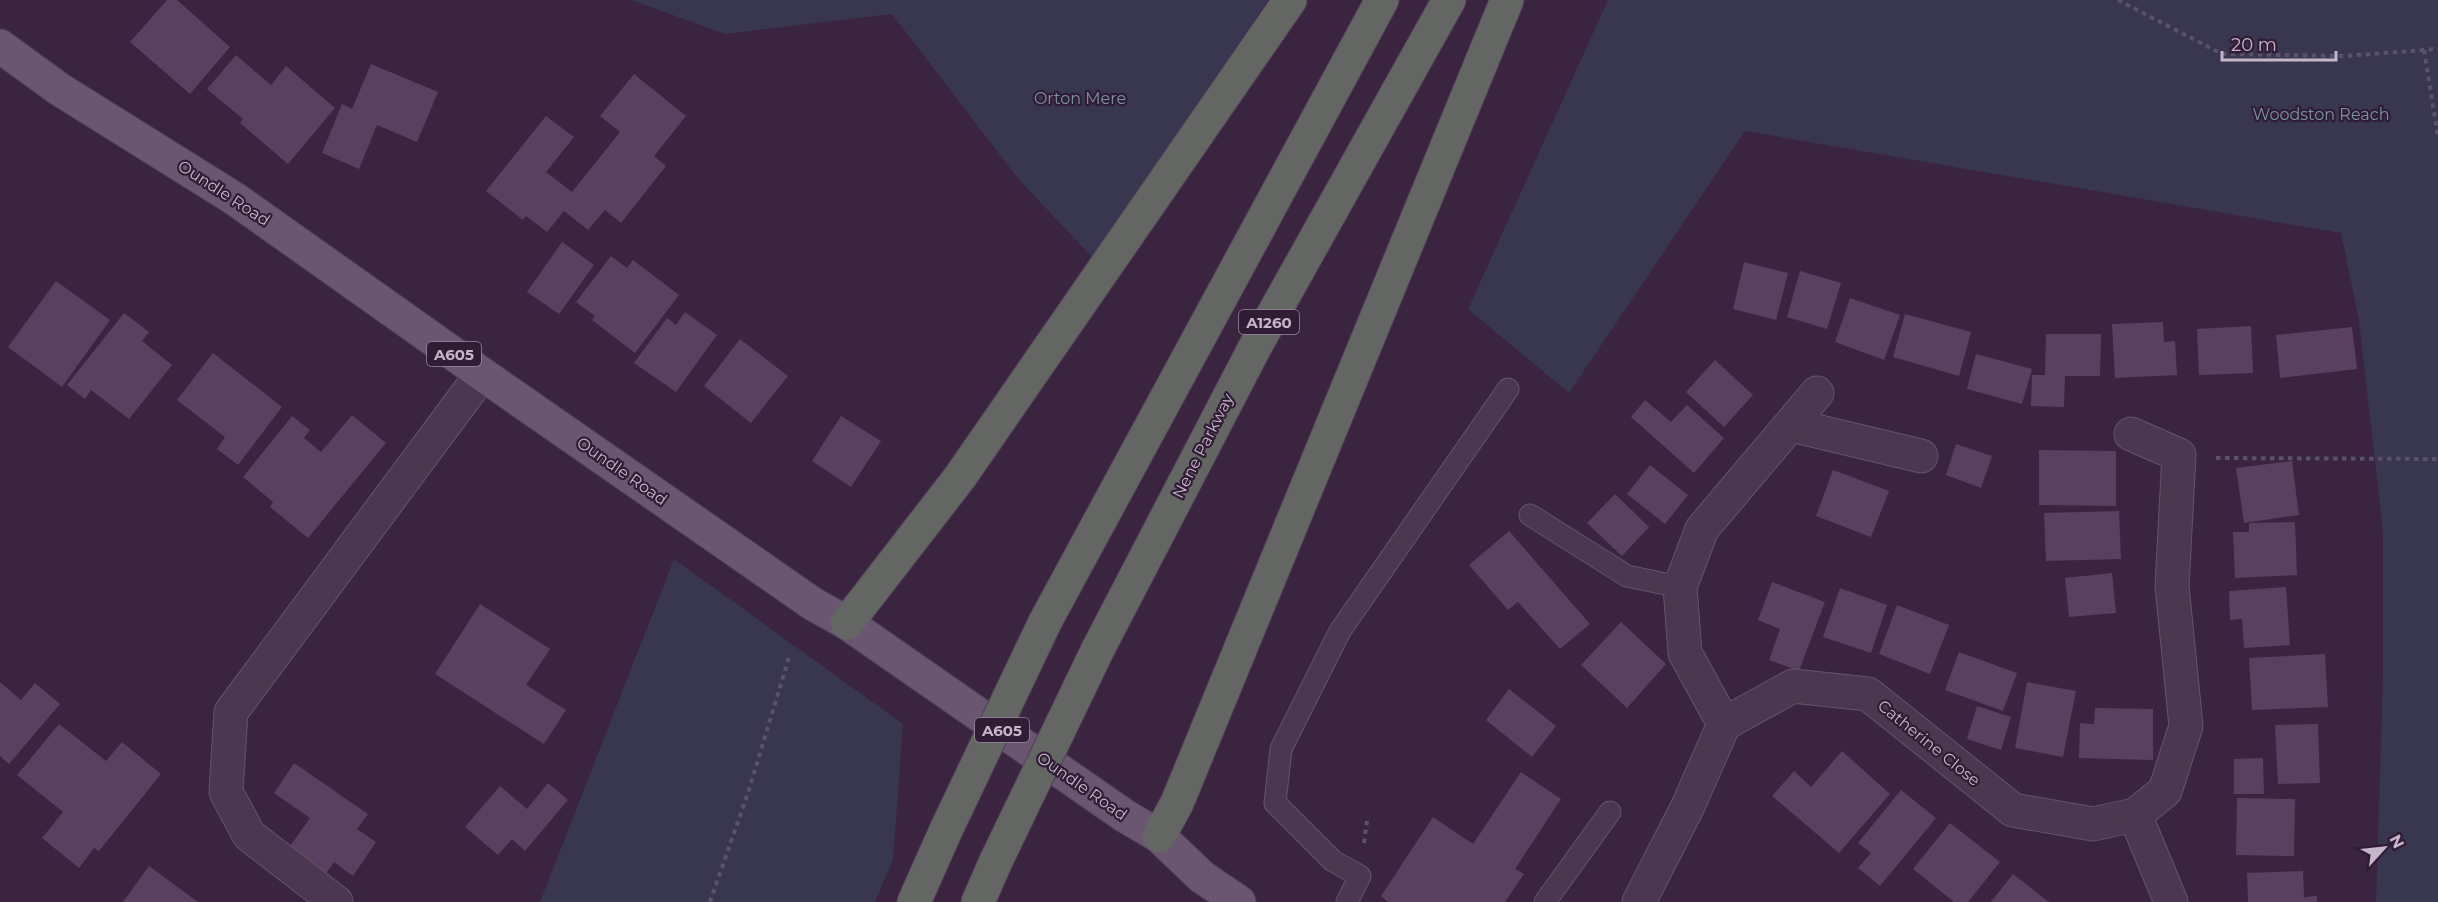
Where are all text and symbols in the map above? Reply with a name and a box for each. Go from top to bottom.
scale bar [2222,24,2336,62]
text: 20 m [2231,34,2277,56]
park label: Orton Mere [1034,89,1126,108]
park label: Woodston Reach [2253,105,2389,124]
street label: Oundle Road [174,156,274,230]
road number: A1260 [1239,310,1299,334]
road number: A605 [427,342,481,366]
street label: Nene Parkway [1168,390,1238,502]
street label: Oundle Road [573,433,671,509]
street label: Catherine Close [1874,696,1984,790]
road number: A605 [975,718,1029,742]
street label: Oundle Road [1033,748,1131,824]
north arrow [2354,818,2414,878]
text: N [2386,831,2408,851]

